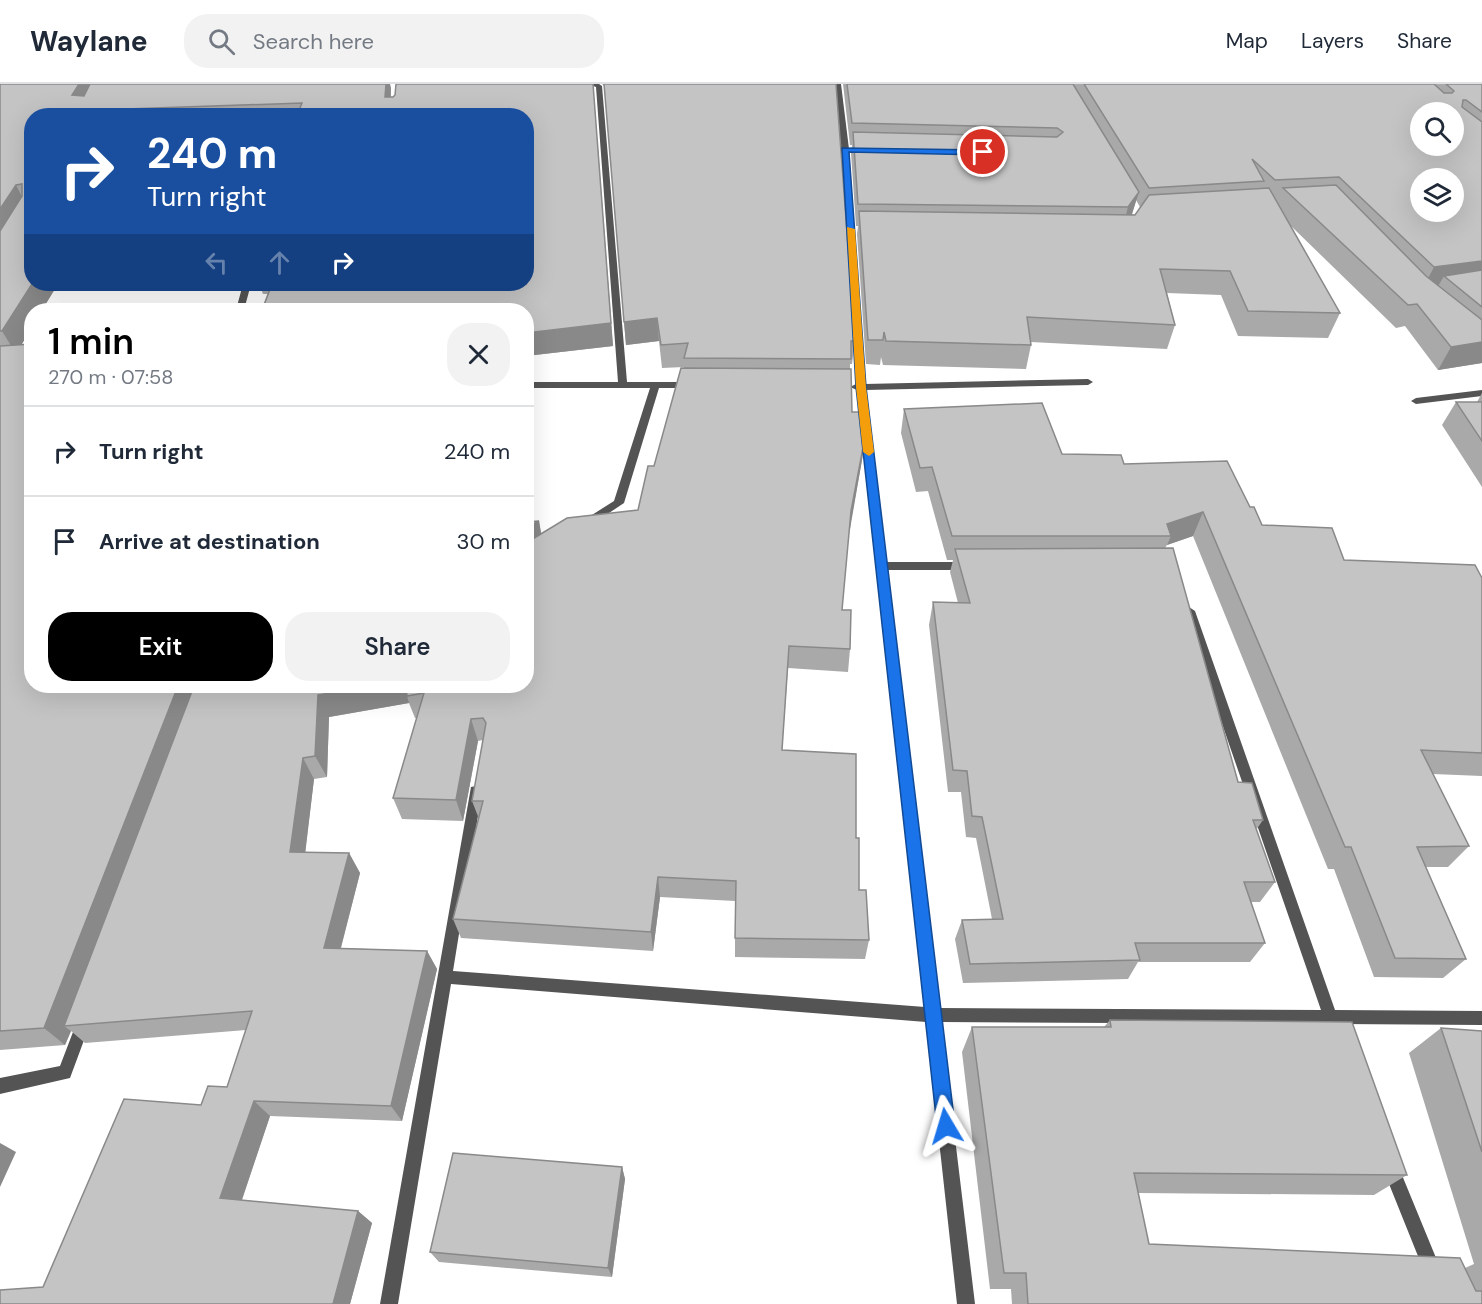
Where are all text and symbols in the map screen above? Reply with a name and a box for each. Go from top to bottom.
search box [184,14,604,68]
text: Waylane [30,23,148,60]
icon: search [205,25,238,58]
text: Search here [253,27,374,56]
text: Map [1226,27,1268,55]
text: Layers [1301,27,1364,55]
text: Share [1397,27,1452,55]
map controls [1410,102,1464,222]
button: search [1410,102,1464,156]
text: 240 m [147,126,277,181]
pin [957,126,1008,177]
icon: right [48,132,126,210]
icon: arrive [966,135,999,168]
button: layers [1410,168,1464,222]
text: Turn right [147,179,267,214]
icon: left [200,246,233,279]
icon: ahead [263,246,296,279]
icon: right [326,246,359,279]
text: 1 min [48,318,134,365]
button: close [447,323,510,386]
text: 270 m · 07:58 [48,364,173,390]
icon: right [48,435,81,468]
text: Turn right [99,437,204,466]
text: 240 m [444,437,510,466]
icon: arrive [48,525,81,558]
text: Arrive at destination [99,527,320,556]
text: 30 m [456,527,510,556]
button: Exit [48,612,273,681]
button: Share [285,612,510,681]
position arrow [914,1094,978,1158]

